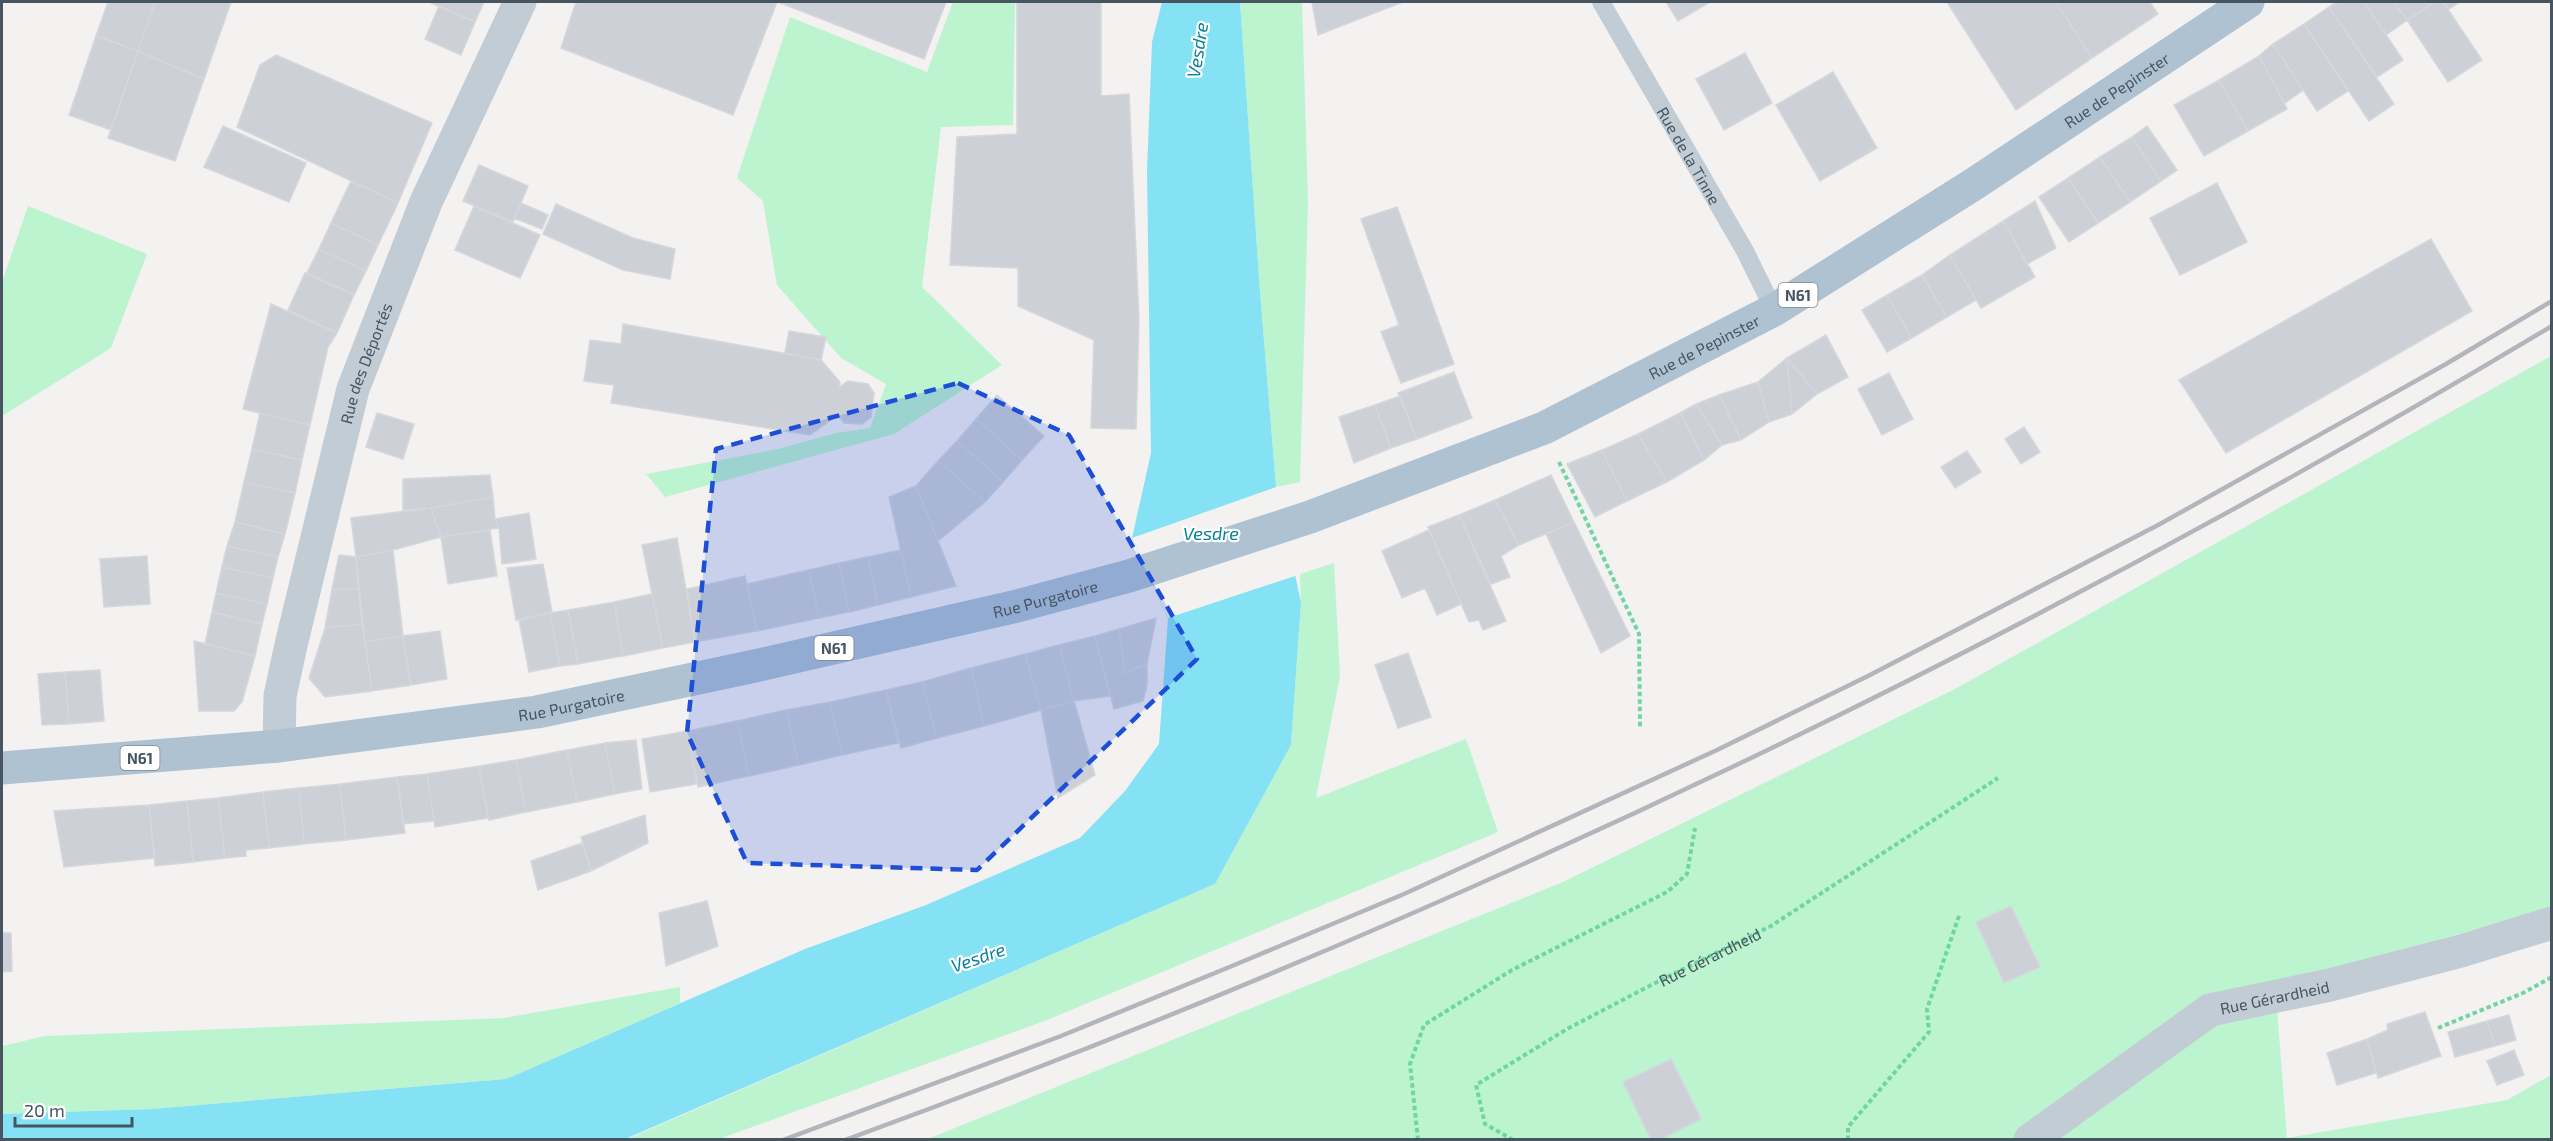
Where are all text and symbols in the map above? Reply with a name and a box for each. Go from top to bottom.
water label: Vesdre [1182,20,1212,79]
street label: Rue de Pepinster [2060,47,2173,131]
street label: Rue de la Tinne [1654,103,1725,207]
road number: N61 [1778,283,1818,307]
street label: Rue des Déportés [335,300,395,426]
street label: Rue de Pepinster [1645,309,1763,382]
water label: Vesdre [1183,522,1239,544]
street label: Rue Purgatoire [991,575,1100,621]
road number: N61 [814,636,854,660]
street label: Rue Purgatoire [517,684,626,724]
road number: N61 [120,746,160,770]
street label: Rue Gérardheid [1655,923,1764,989]
water label: Vesdre [948,937,1008,977]
street label: Rue Gérardheid [2218,976,2331,1017]
scale bar [15,1090,132,1128]
text: 20 m [24,1099,65,1121]

